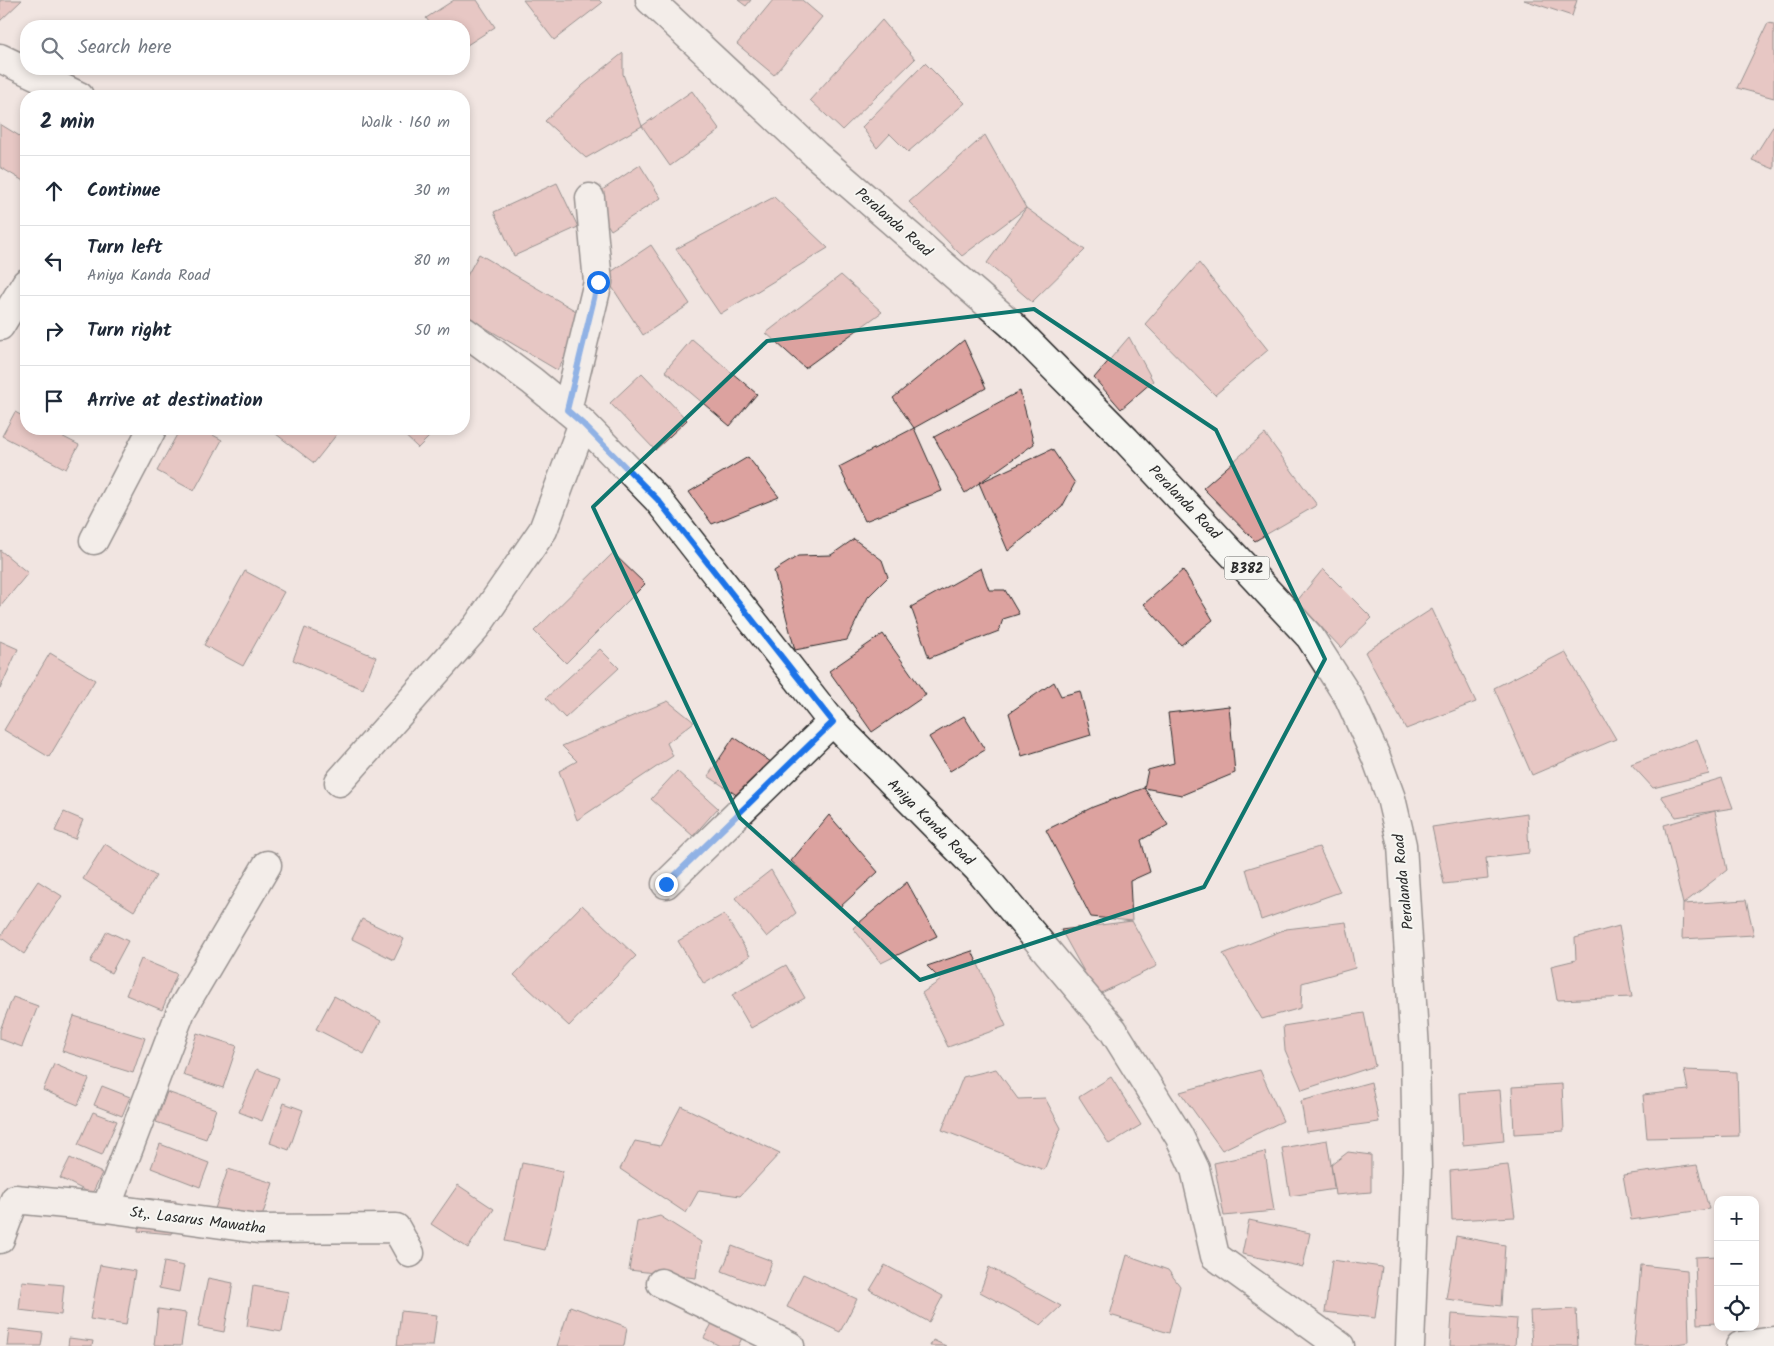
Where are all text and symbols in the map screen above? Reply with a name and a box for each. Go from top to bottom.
search box [20,20,470,75]
text: Search here [78,33,172,63]
icon: search [38,34,66,62]
text: 2 min [40,106,95,139]
text: Walk · 160 m [361,110,450,135]
text: Continue [87,176,160,206]
icon: ahead [40,177,68,205]
text: 30 m [414,178,450,203]
street label: Peralanda Road [849,182,938,264]
text: Turn left [87,233,162,263]
icon: left [40,247,68,275]
text: 80 m [413,248,450,273]
text: Aniya Kanda Road [87,263,210,288]
route start [587,271,610,294]
text: Turn right [87,316,172,346]
icon: right [40,317,68,345]
text: 50 m [414,318,450,343]
text: Arrive at destination [87,386,263,416]
icon: arrive [40,387,68,415]
street label: Peralanda Road [1142,460,1227,546]
road number: B382 [1224,556,1270,580]
street label: Aniya Kanda Road [881,773,980,872]
street label: Peralanda Road [1387,832,1421,931]
route end [655,873,678,896]
map controls [1714,1196,1759,1331]
button: + [1714,1196,1759,1241]
street label: St,. Lasarus Mawatha [128,1201,267,1241]
button: − [1714,1241,1759,1286]
button: locate [1714,1286,1759,1331]

